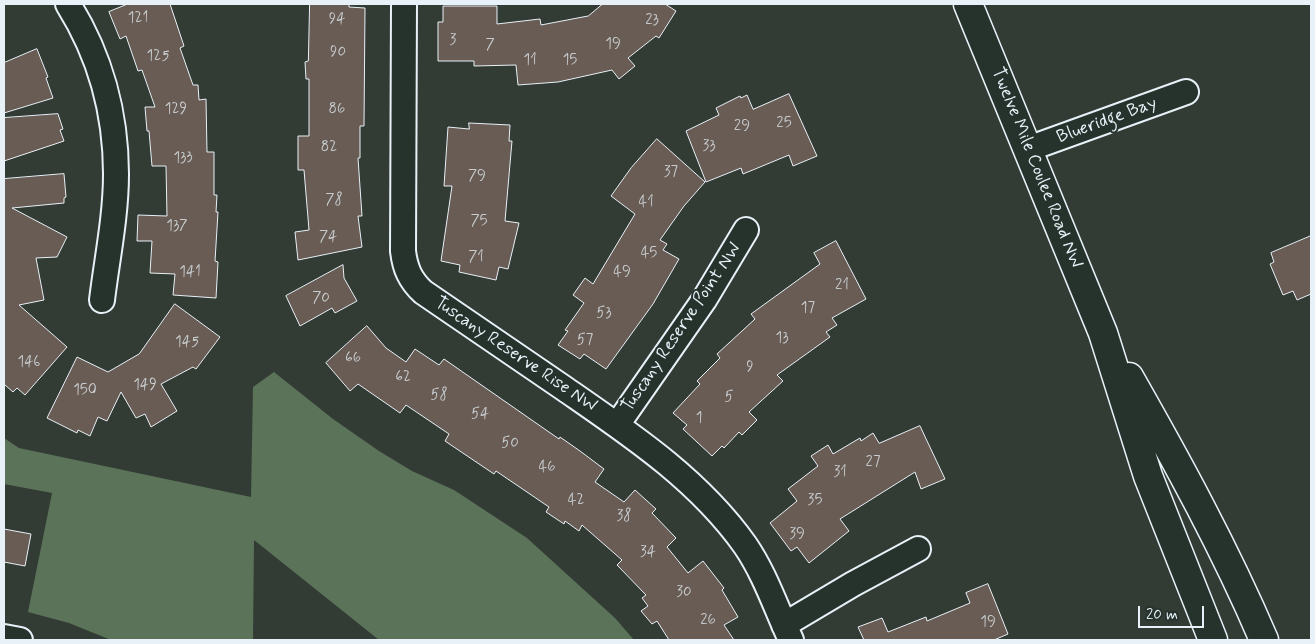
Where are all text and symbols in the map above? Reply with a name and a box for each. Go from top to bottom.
house number: 121 [128,10,148,28]
house number: 94 [329,11,345,29]
house number: 23 [645,12,659,30]
house number: 3 [450,32,456,50]
house number: 19 [605,36,621,54]
house number: 7 [485,37,495,55]
house number: 90 [330,44,346,62]
house number: 125 [147,48,169,66]
house number: 11 [523,52,537,70]
house number: 15 [563,52,577,70]
street label: Twelve Mile Coulee Road NW [986,64,1086,272]
street label: Blueridge Bay [1054,93,1160,149]
house number: 129 [165,101,187,119]
house number: 86 [329,101,345,119]
house number: 25 [776,115,792,133]
house number: 29 [734,118,750,136]
house number: 33 [702,138,716,156]
house number: 82 [321,139,337,157]
house number: 133 [173,150,193,168]
house number: 37 [664,164,678,182]
house number: 79 [468,168,486,186]
house number: 78 [325,192,343,210]
house number: 41 [638,194,654,212]
house number: 75 [470,213,488,231]
house number: 137 [166,218,188,236]
house number: 74 [319,229,337,247]
street label: Tuscany Reserve Point NW [617,239,747,417]
house number: 45 [641,245,657,263]
house number: 71 [468,249,484,267]
house number: 141 [179,264,201,282]
house number: 49 [613,264,631,282]
house number: 21 [835,277,849,295]
house number: 70 [312,290,330,308]
street label: Tuscany Reserve Rise NW [430,293,600,417]
house number: 17 [801,300,815,318]
house number: 53 [596,305,612,323]
house number: 13 [775,330,789,348]
house number: 57 [577,332,593,350]
house number: 145 [175,334,199,352]
house number: 66 [345,350,361,368]
house number: 146 [18,354,40,372]
house number: 9 [746,359,754,377]
house number: 62 [395,369,411,387]
house number: 149 [133,377,157,395]
house number: 150 [73,382,97,400]
house number: 58 [430,387,448,405]
house number: 5 [725,389,733,407]
house number: 54 [471,406,489,424]
house number: 1 [696,410,702,428]
house number: 50 [501,435,519,453]
house number: 27 [866,454,880,472]
house number: 46 [538,459,556,477]
house number: 31 [833,464,847,482]
house number: 42 [568,492,584,510]
house number: 35 [808,492,822,510]
house number: 38 [617,508,631,526]
house number: 39 [789,526,805,544]
house number: 34 [640,544,656,562]
house number: 30 [676,584,692,602]
scale bar [1140,596,1206,628]
text: 20 m [1146,605,1178,625]
house number: 26 [700,612,716,630]
house number: 19 [980,614,996,632]

